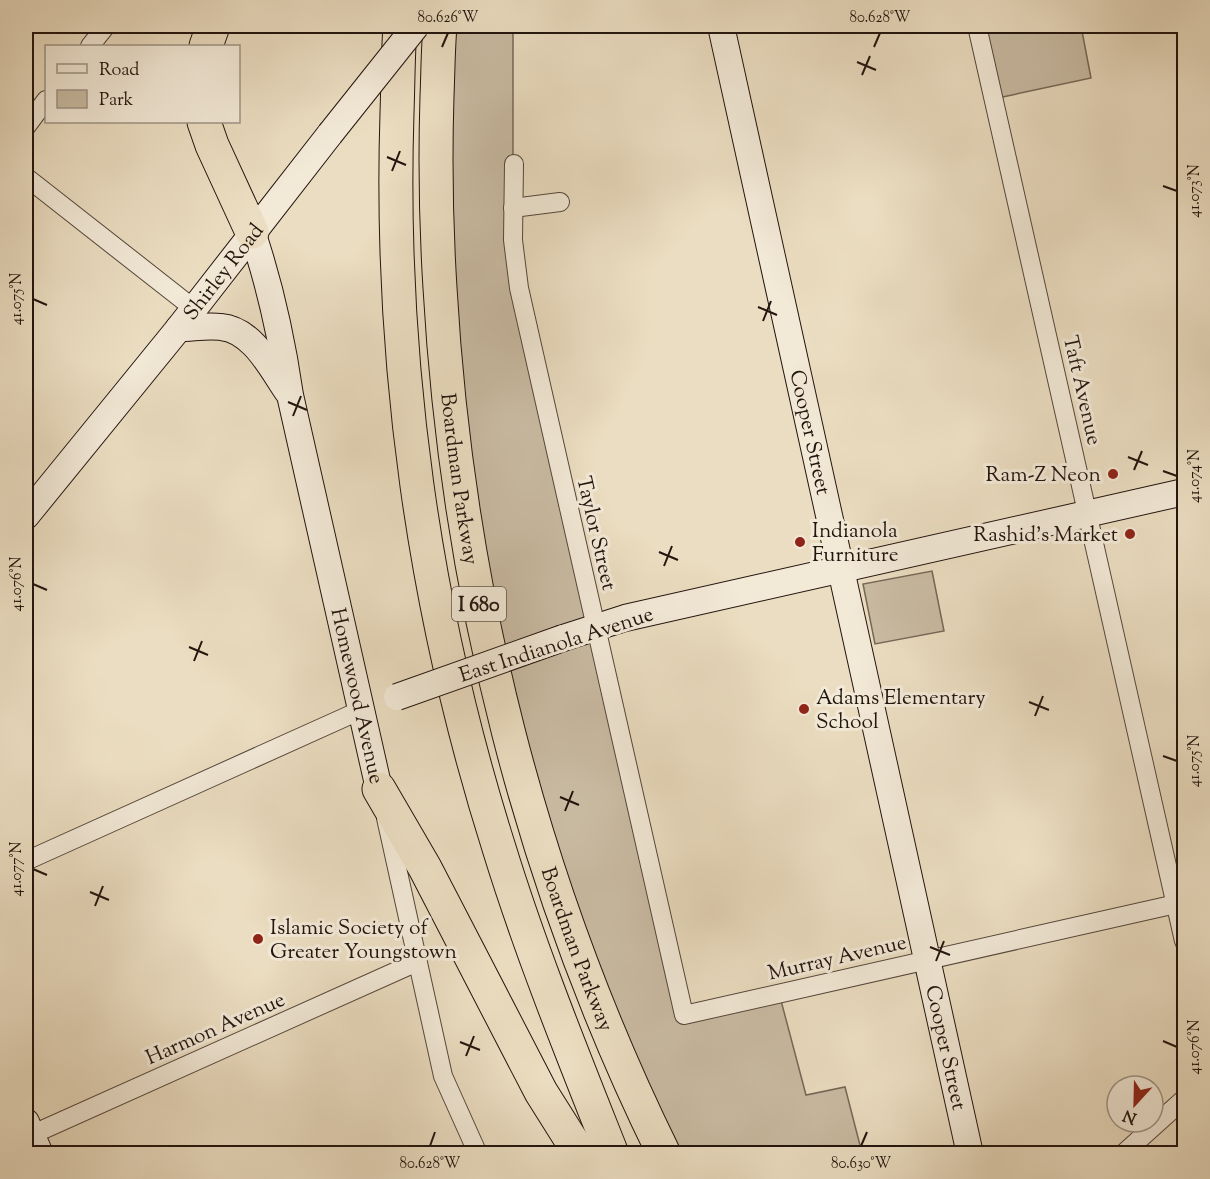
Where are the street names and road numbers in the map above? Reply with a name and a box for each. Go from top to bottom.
street label: Shirley Road [177,218,272,328]
street label: Taft Avenue [1054,333,1108,448]
street label: Cooper Street [780,367,837,498]
street label: Boardman Parkway [431,392,485,568]
street label: Taylor Street [567,473,623,594]
road number: I 680 [452,587,506,621]
street label: East Indianola Avenue [456,600,658,691]
street label: Homewood Avenue [322,605,390,787]
street label: Boardman Parkway [532,864,620,1037]
street label: Murray Avenue [765,928,910,989]
street label: Cooper Street [916,983,973,1113]
street label: Harmon Avenue [141,986,290,1074]

